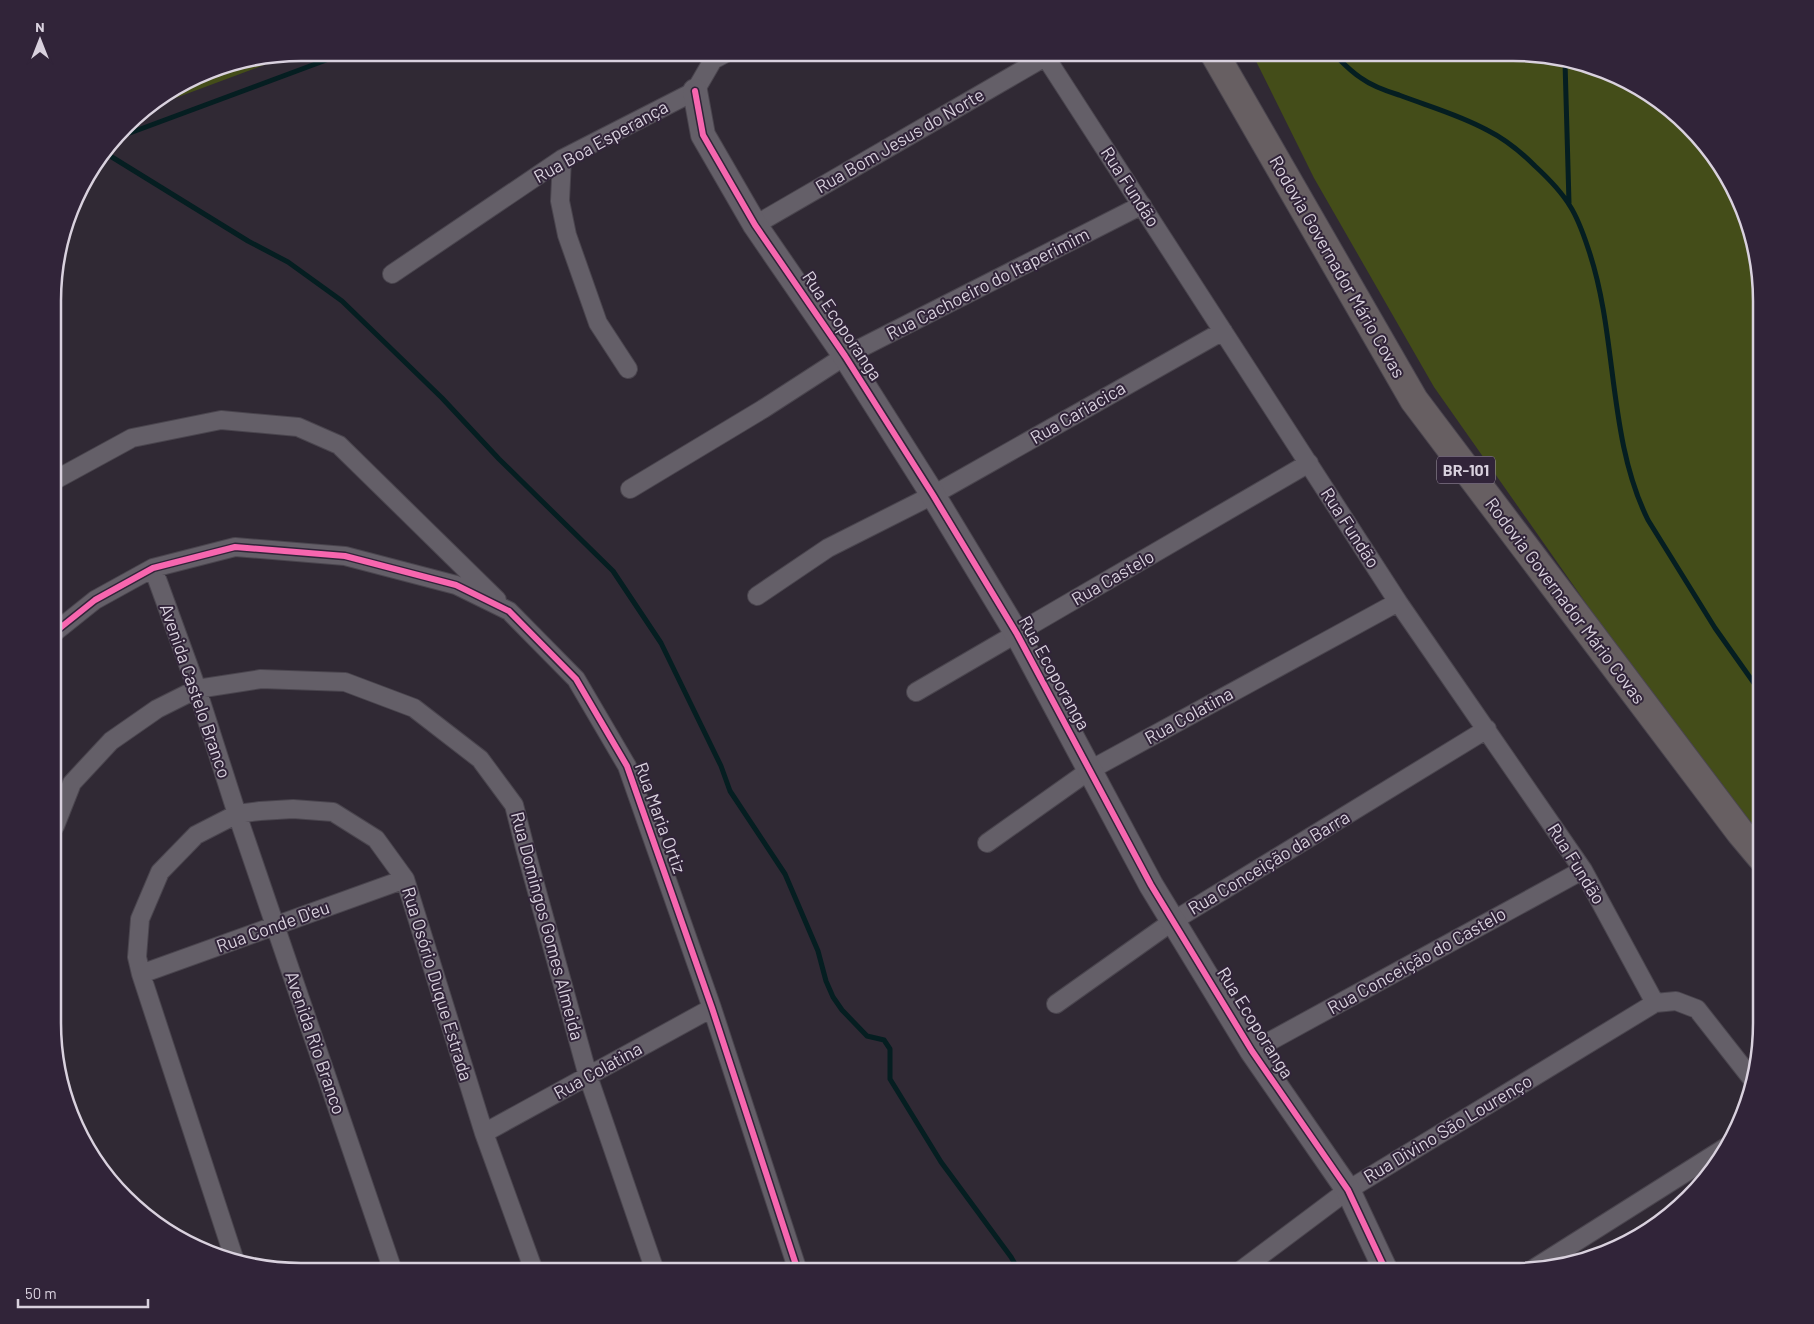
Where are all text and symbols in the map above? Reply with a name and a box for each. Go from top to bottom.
north arrow [15,15,65,65]
text: N [35,18,45,35]
street label: Rua Bom Jesus do Norte [811,83,988,197]
street label: Rua Boa Esperança [530,95,672,187]
street label: Rua Fundão [1097,142,1165,231]
street label: Rodovia Governador Mário Covas [1265,152,1411,381]
street label: Rua Cachoeiro do Itaperimim [882,222,1093,344]
street label: Rua Ecoporanga [798,267,888,384]
street label: Rua Cariacica [1026,376,1129,448]
road number: BR-101 [1437,456,1495,484]
street label: Rua Fundão [1317,483,1385,572]
street label: Rodovia Governador Mário Covas [1481,493,1651,708]
street label: Rua Castelo [1067,545,1158,610]
street label: Avenida Castelo Branco [156,601,236,781]
street label: Rua Ecoporanga [1014,611,1095,734]
street label: Rua Colatina [1141,682,1236,748]
street label: Rua Maria Ortiz [631,759,691,876]
street label: Rua Conceição da Barra [1184,805,1353,919]
street label: Rua Domingos Gomes Almeida [507,809,589,1042]
street label: Rua Fundão [1543,819,1610,908]
street label: Rua Osório Duque Estrada [398,884,478,1083]
street label: Rua Conde D'eu [213,895,332,957]
street label: Rua Conceição do Castelo [1323,902,1510,1018]
street label: Rua Ecoporanga [1213,963,1299,1082]
street label: Avenida Rio Branco [281,968,351,1117]
street label: Rua Colatina [550,1037,645,1103]
street label: Rua Divino São Lourenço [1359,1069,1536,1187]
scale bar [18,1276,148,1308]
text: 50 m [25,1284,57,1302]

